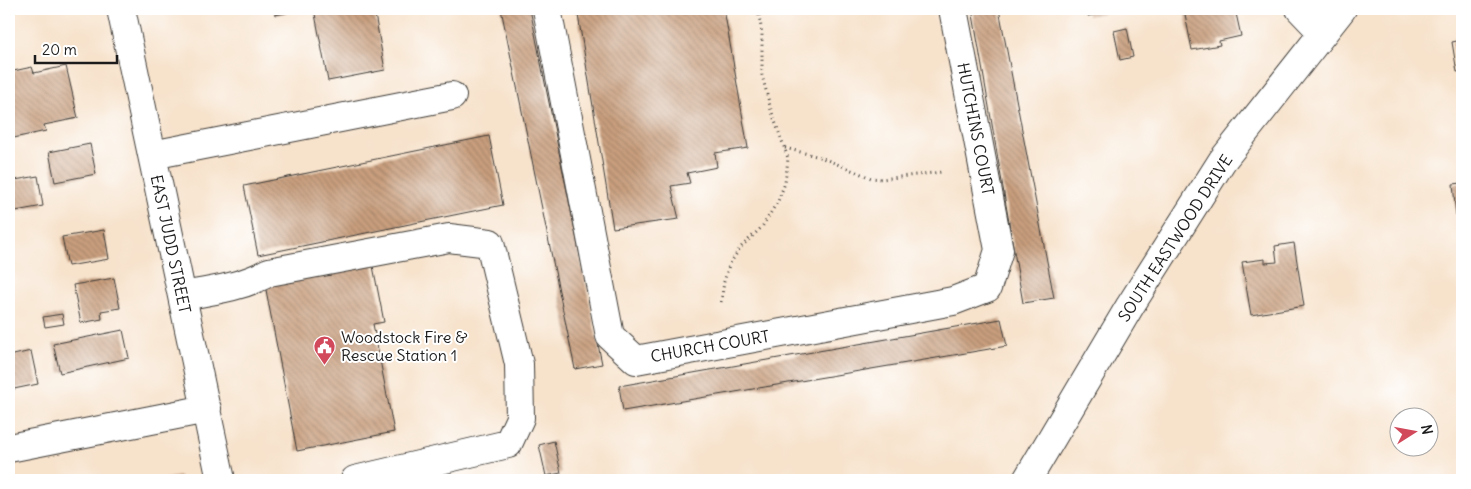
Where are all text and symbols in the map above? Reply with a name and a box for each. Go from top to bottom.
scale bar [35,32,118,64]
text: 20 m [42,40,77,59]
street label: HUTCHINS COURT [953,61,999,197]
street label: SOUTH EASTWOOD DRIVE [1113,151,1237,325]
street label: EAST JUDD STREET [147,173,195,315]
street label: CHURCH COURT [649,326,771,366]
place label: Woodstock Fire & Rescue Station 1 [341,327,468,365]
public building icon: Woodstock Fire & Rescue Station 1 [313,334,337,365]
north arrow [1388,406,1438,456]
text: N [1417,423,1437,436]

